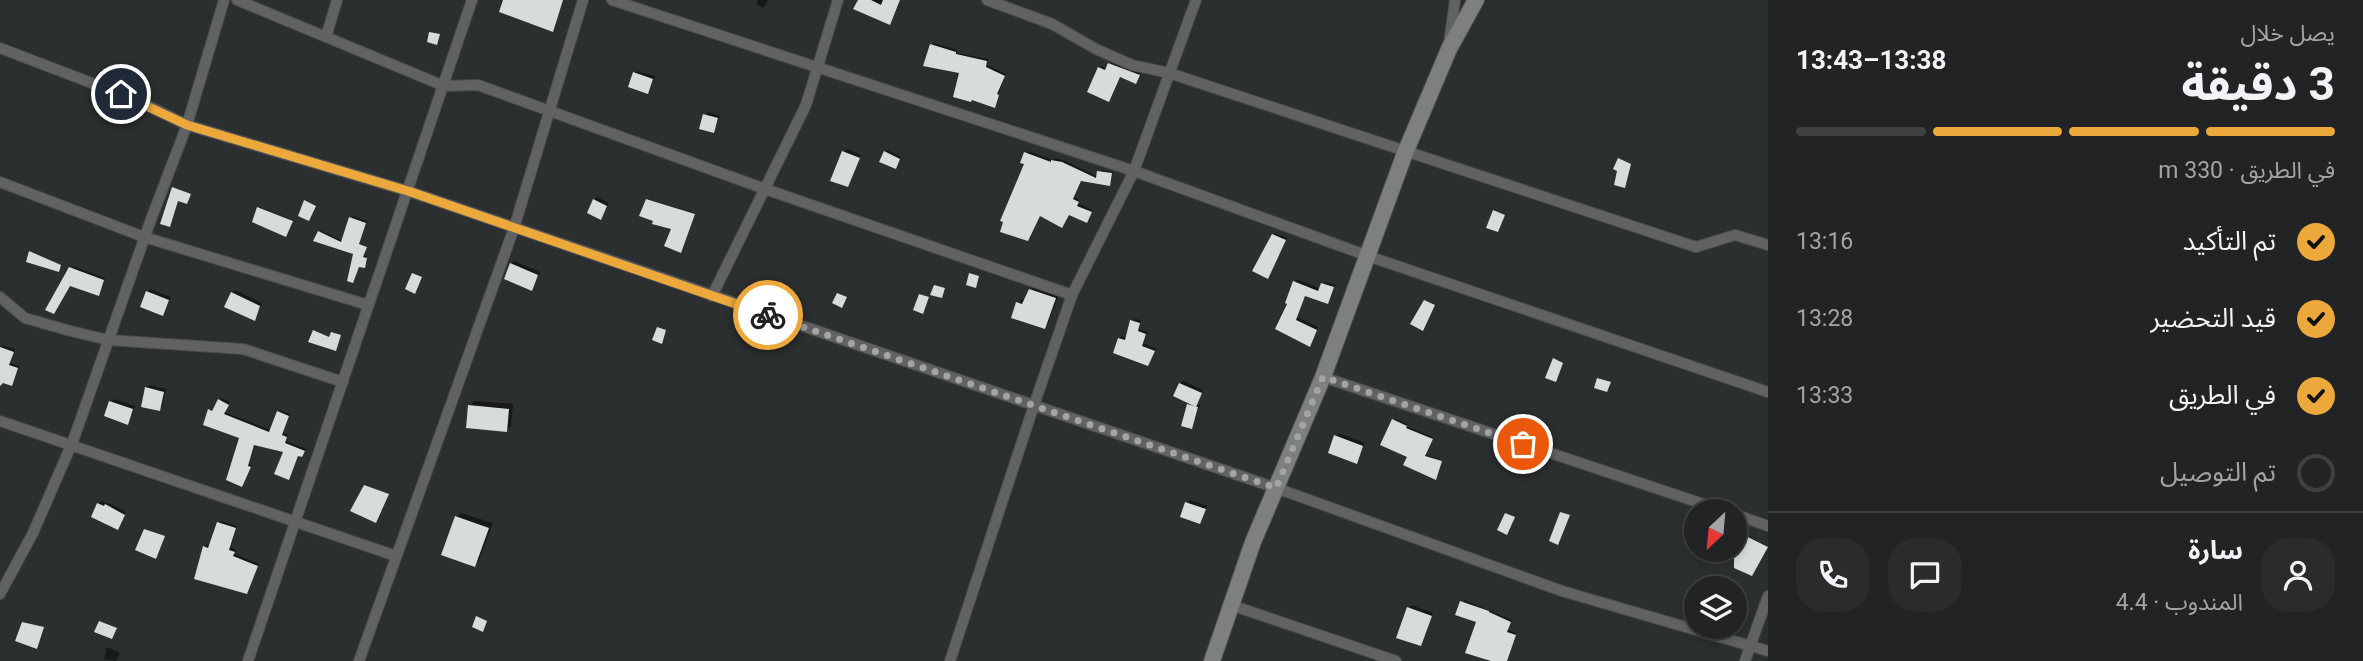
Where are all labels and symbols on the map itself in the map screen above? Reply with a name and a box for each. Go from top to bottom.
pin [91,64,151,124]
courier [733,280,803,350]
pin [1493,414,1553,474]
north arrow [1684,499,1746,562]

